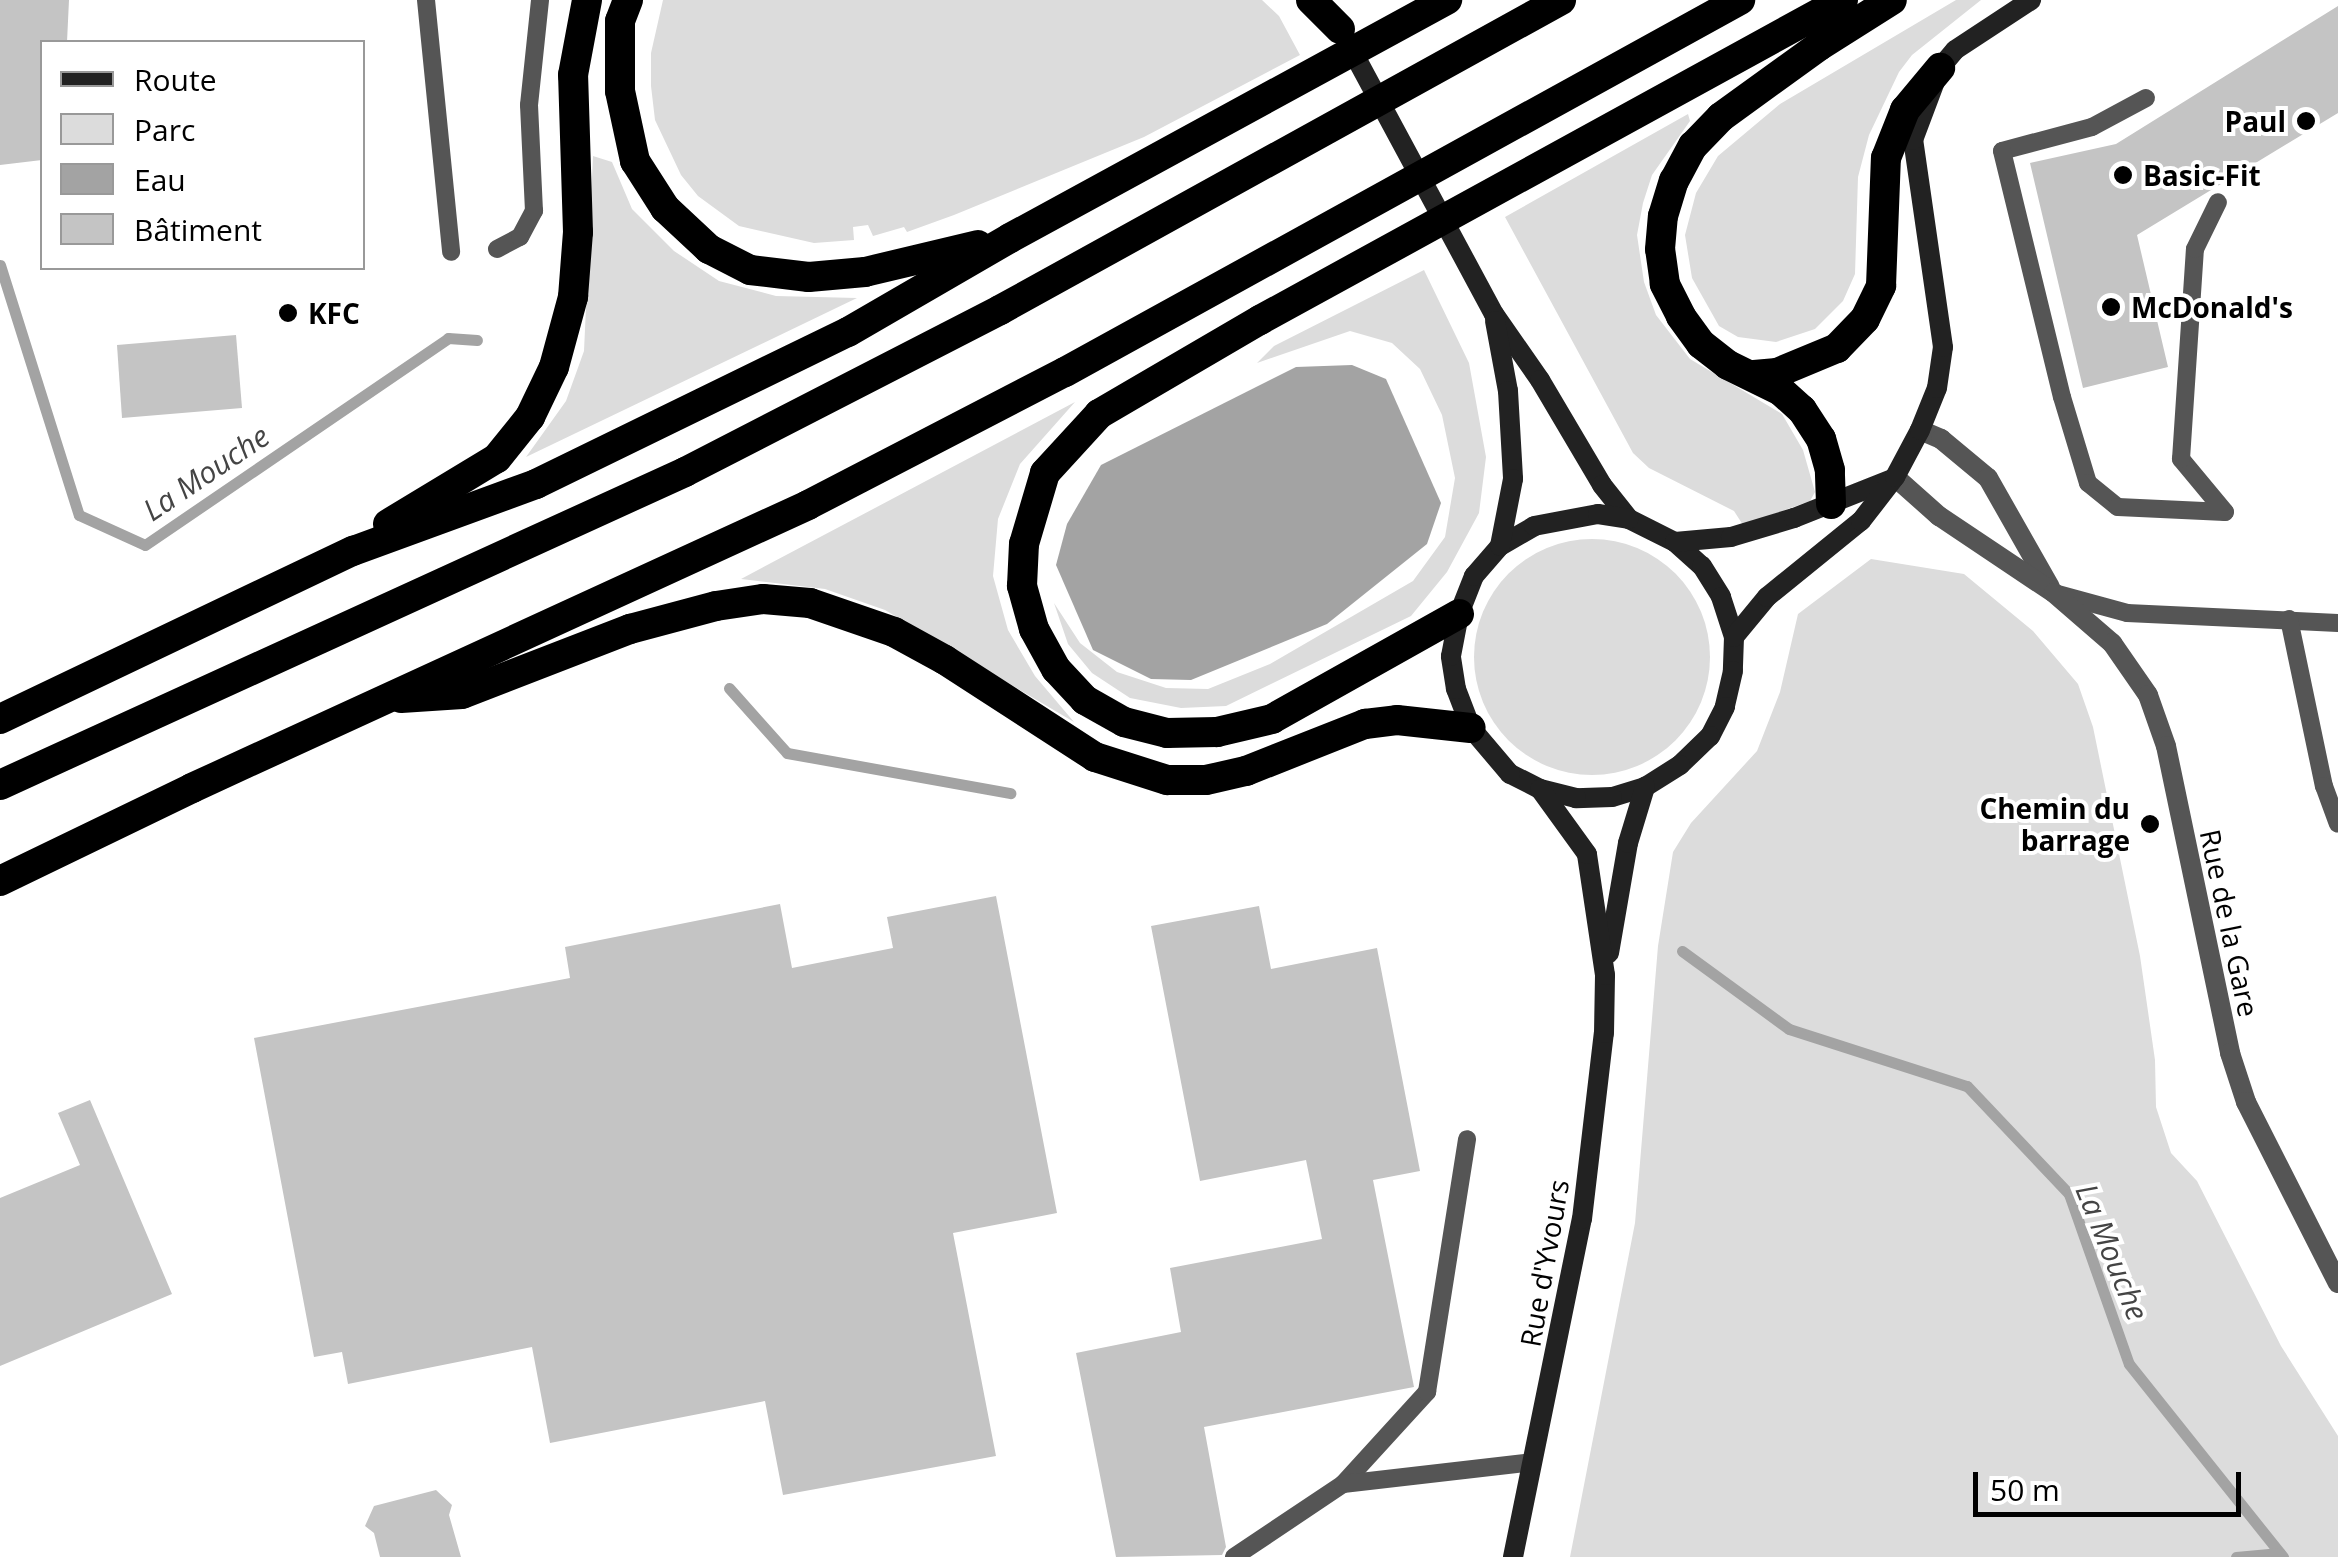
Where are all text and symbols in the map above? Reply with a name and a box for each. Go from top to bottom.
legend [40,40,365,270]
text: Route [134,59,217,100]
place label: Paul [2225,104,2286,138]
text: Parc [134,109,195,150]
marker: Paul [2295,110,2317,132]
place label: Basic-Fit [2143,158,2261,192]
text: Eau [134,159,186,200]
marker: Basic-Fit [2112,164,2134,186]
text: Bâtiment [134,209,262,250]
place label: McDonald's [2131,290,2293,324]
place label: KFC [308,296,360,330]
marker: McDonald's [2100,296,2122,318]
marker: KFC [277,302,299,324]
water label: La Mouche [136,418,276,528]
place label: Chemin du barrage [1979,791,2130,857]
marker: Chemin du barrage [2139,813,2161,835]
street label: Rue de la Gare [2194,826,2266,1020]
street label: Rue d'Yvours [1513,1177,1575,1349]
water label: La Mouche [2068,1178,2156,1326]
scale bar [1978,1452,2246,1514]
text: 50 m [1990,1469,2060,1510]

